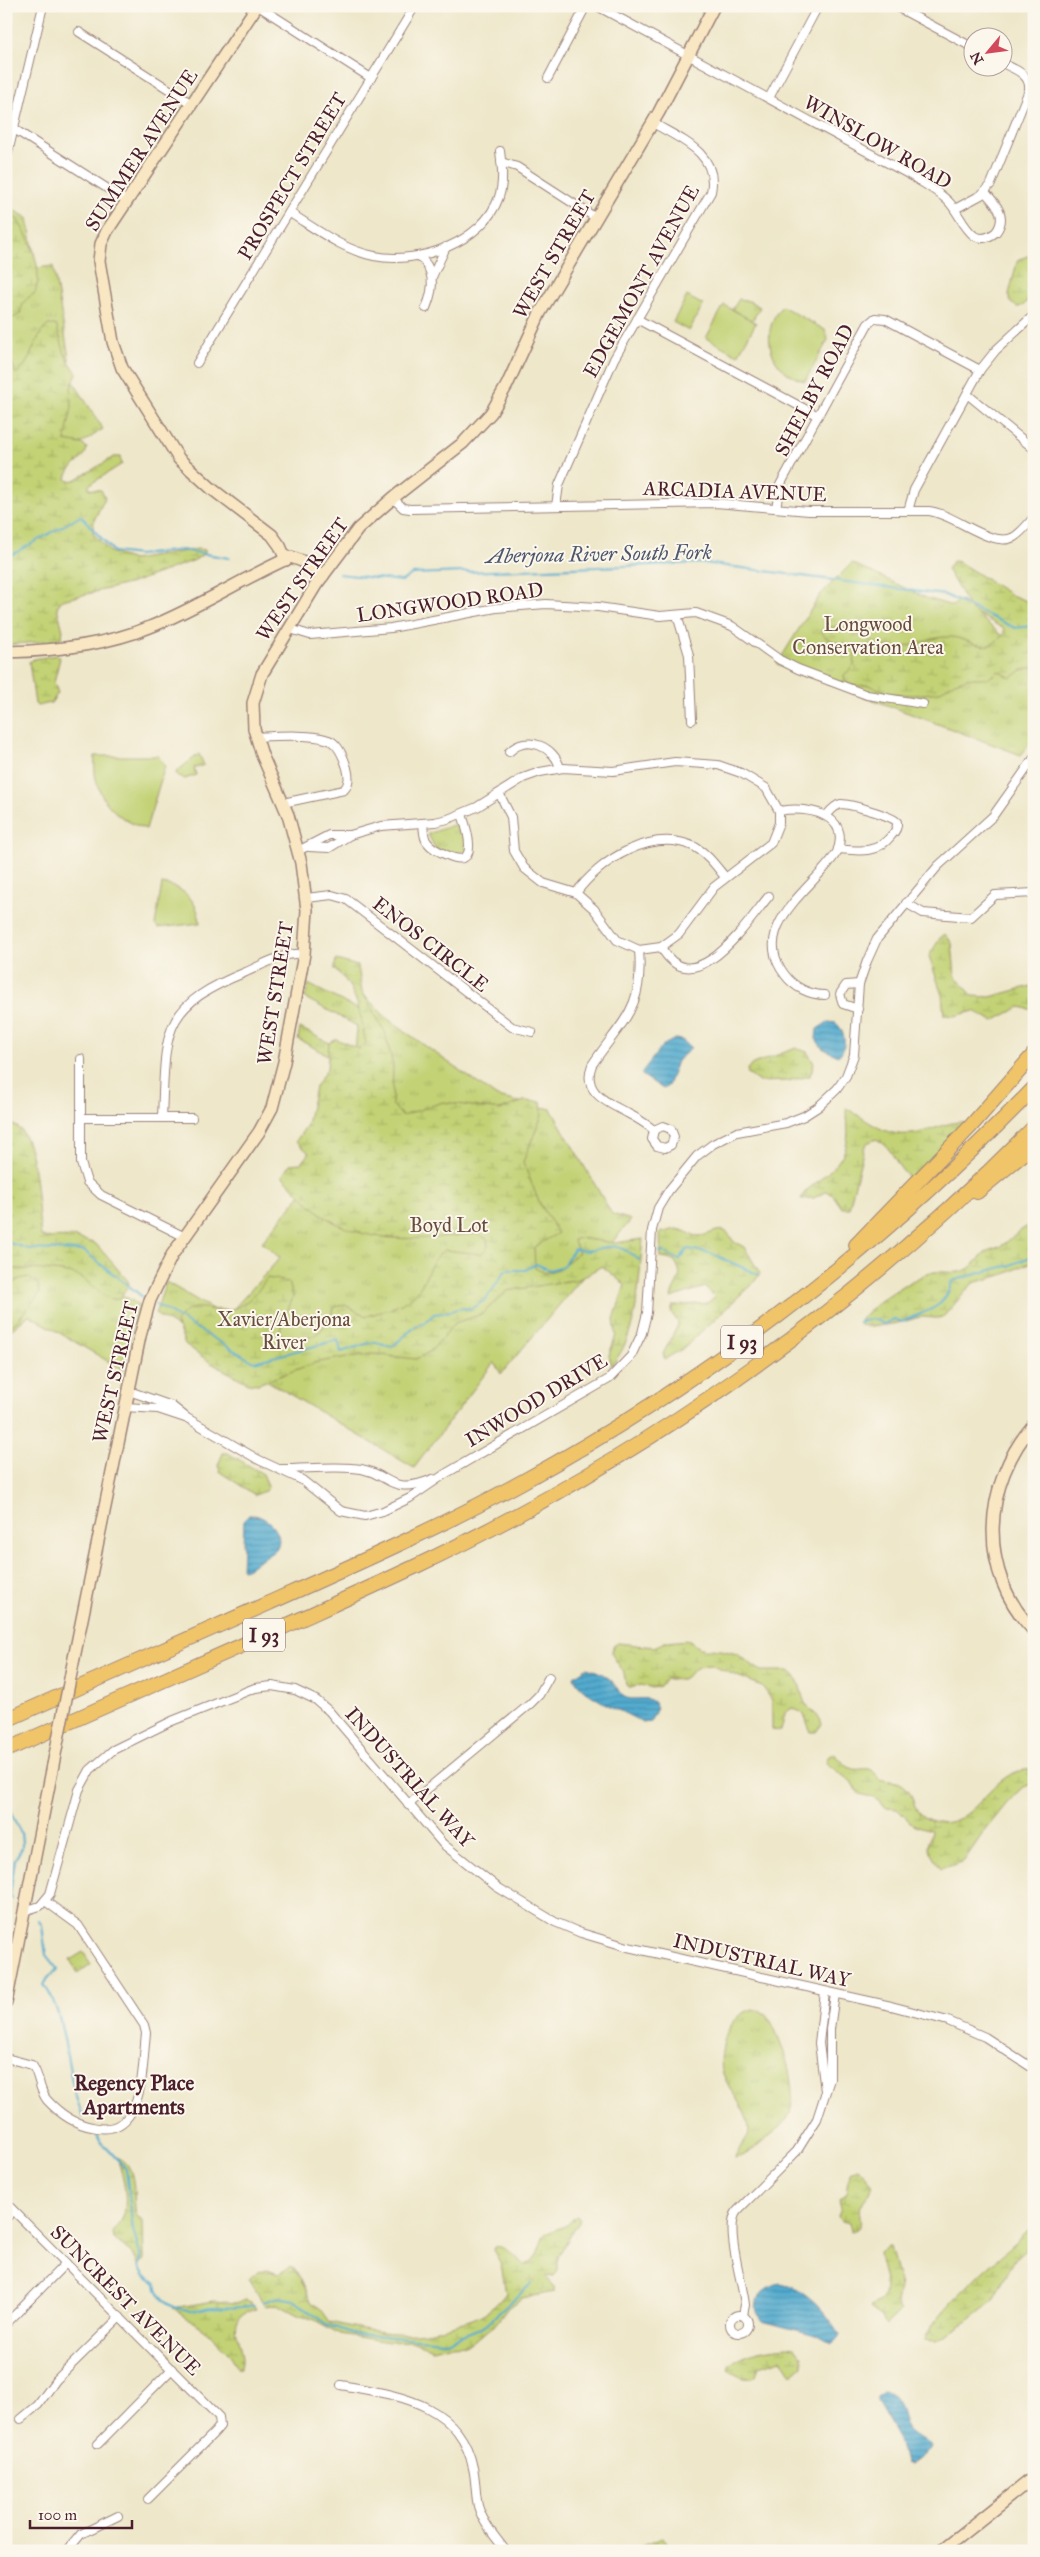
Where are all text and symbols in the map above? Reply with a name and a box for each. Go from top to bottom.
north arrow [962,28,1012,78]
text: N [967,49,987,67]
street label: SUMMER AVENUE [80,64,202,236]
street label: PROSPECT STREET [233,88,352,264]
street label: WINSLOW ROAD [800,90,956,194]
street label: EDGEMONT AVENUE [578,180,704,382]
street label: WEST STREET [507,185,601,323]
street label: SHELBY ROAD [769,320,859,460]
street label: ARCADIA AVENUE [642,476,827,506]
street label: WEST STREET [251,513,353,645]
water label: Aberjona River South Fork [484,539,713,569]
street label: LONGWOOD ROAD [355,577,545,627]
park label: Longwood Conservation Area [792,612,944,659]
street label: ENOS CIRCLE [368,891,494,997]
street label: WEST STREET [252,919,298,1066]
park label: Boyd Lot [410,1213,488,1237]
street label: WEST STREET [87,1299,143,1445]
park label: Xavier/Aberjona River [217,1307,351,1354]
road number: I 93 [721,1325,763,1358]
street label: INWOOD DRIVE [461,1348,611,1452]
road number: I 93 [243,1618,285,1652]
street label: INDUSTRIAL WAY [341,1702,480,1853]
street label: INDUSTRIAL WAY [671,1928,854,1992]
district label: Regency Place Apartments [74,2070,195,2120]
street label: SUNCREST AVENUE [46,2220,206,2380]
scale bar [30,2497,132,2529]
text: 100 m [38,2506,78,2524]

